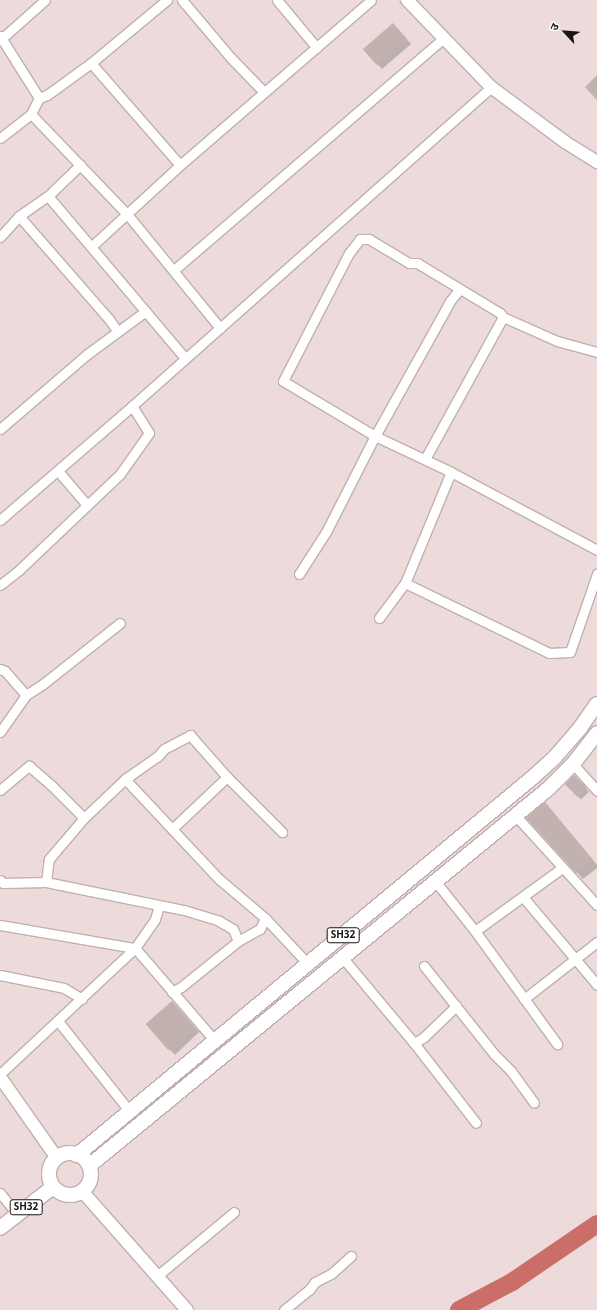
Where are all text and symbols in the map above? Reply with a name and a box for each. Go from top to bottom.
north arrow [545,12,585,52]
text: उ [546,20,562,33]
road number: SH32 [326,927,360,943]
road number: SH32 [9,1199,43,1215]

